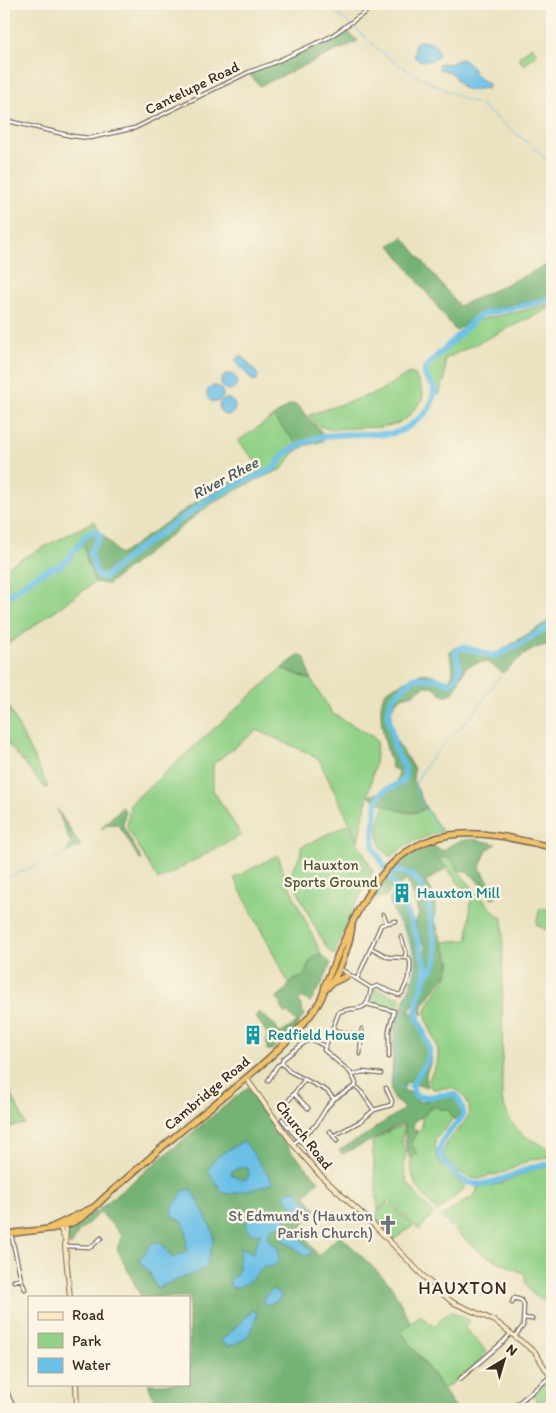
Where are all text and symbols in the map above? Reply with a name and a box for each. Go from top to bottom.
street label: Cantelupe Road [142,58,242,118]
water label: River Rhee [189,452,263,503]
park label: Hauxton Sports Ground [284,856,379,891]
building icon: Hauxton Mill [391,882,413,904]
place label: Hauxton Mill [417,884,501,902]
building icon: Redfield House [242,1024,264,1046]
place label: Redfield House [268,1026,365,1044]
street label: Cambridge Road [160,1052,254,1134]
street label: Church Road [271,1097,337,1173]
place label: St Edmund's (Hauxton Parish Church) [228,1207,373,1242]
church icon: St Edmund's (Hauxton Parish Church) [377,1214,399,1236]
district label: HAUXTON [418,1277,508,1299]
legend [28,1296,190,1386]
text: Road [72,1306,105,1324]
text: Park [72,1332,102,1350]
north arrow [478,1336,528,1386]
text: N [503,1341,521,1360]
text: Water [72,1356,111,1374]

